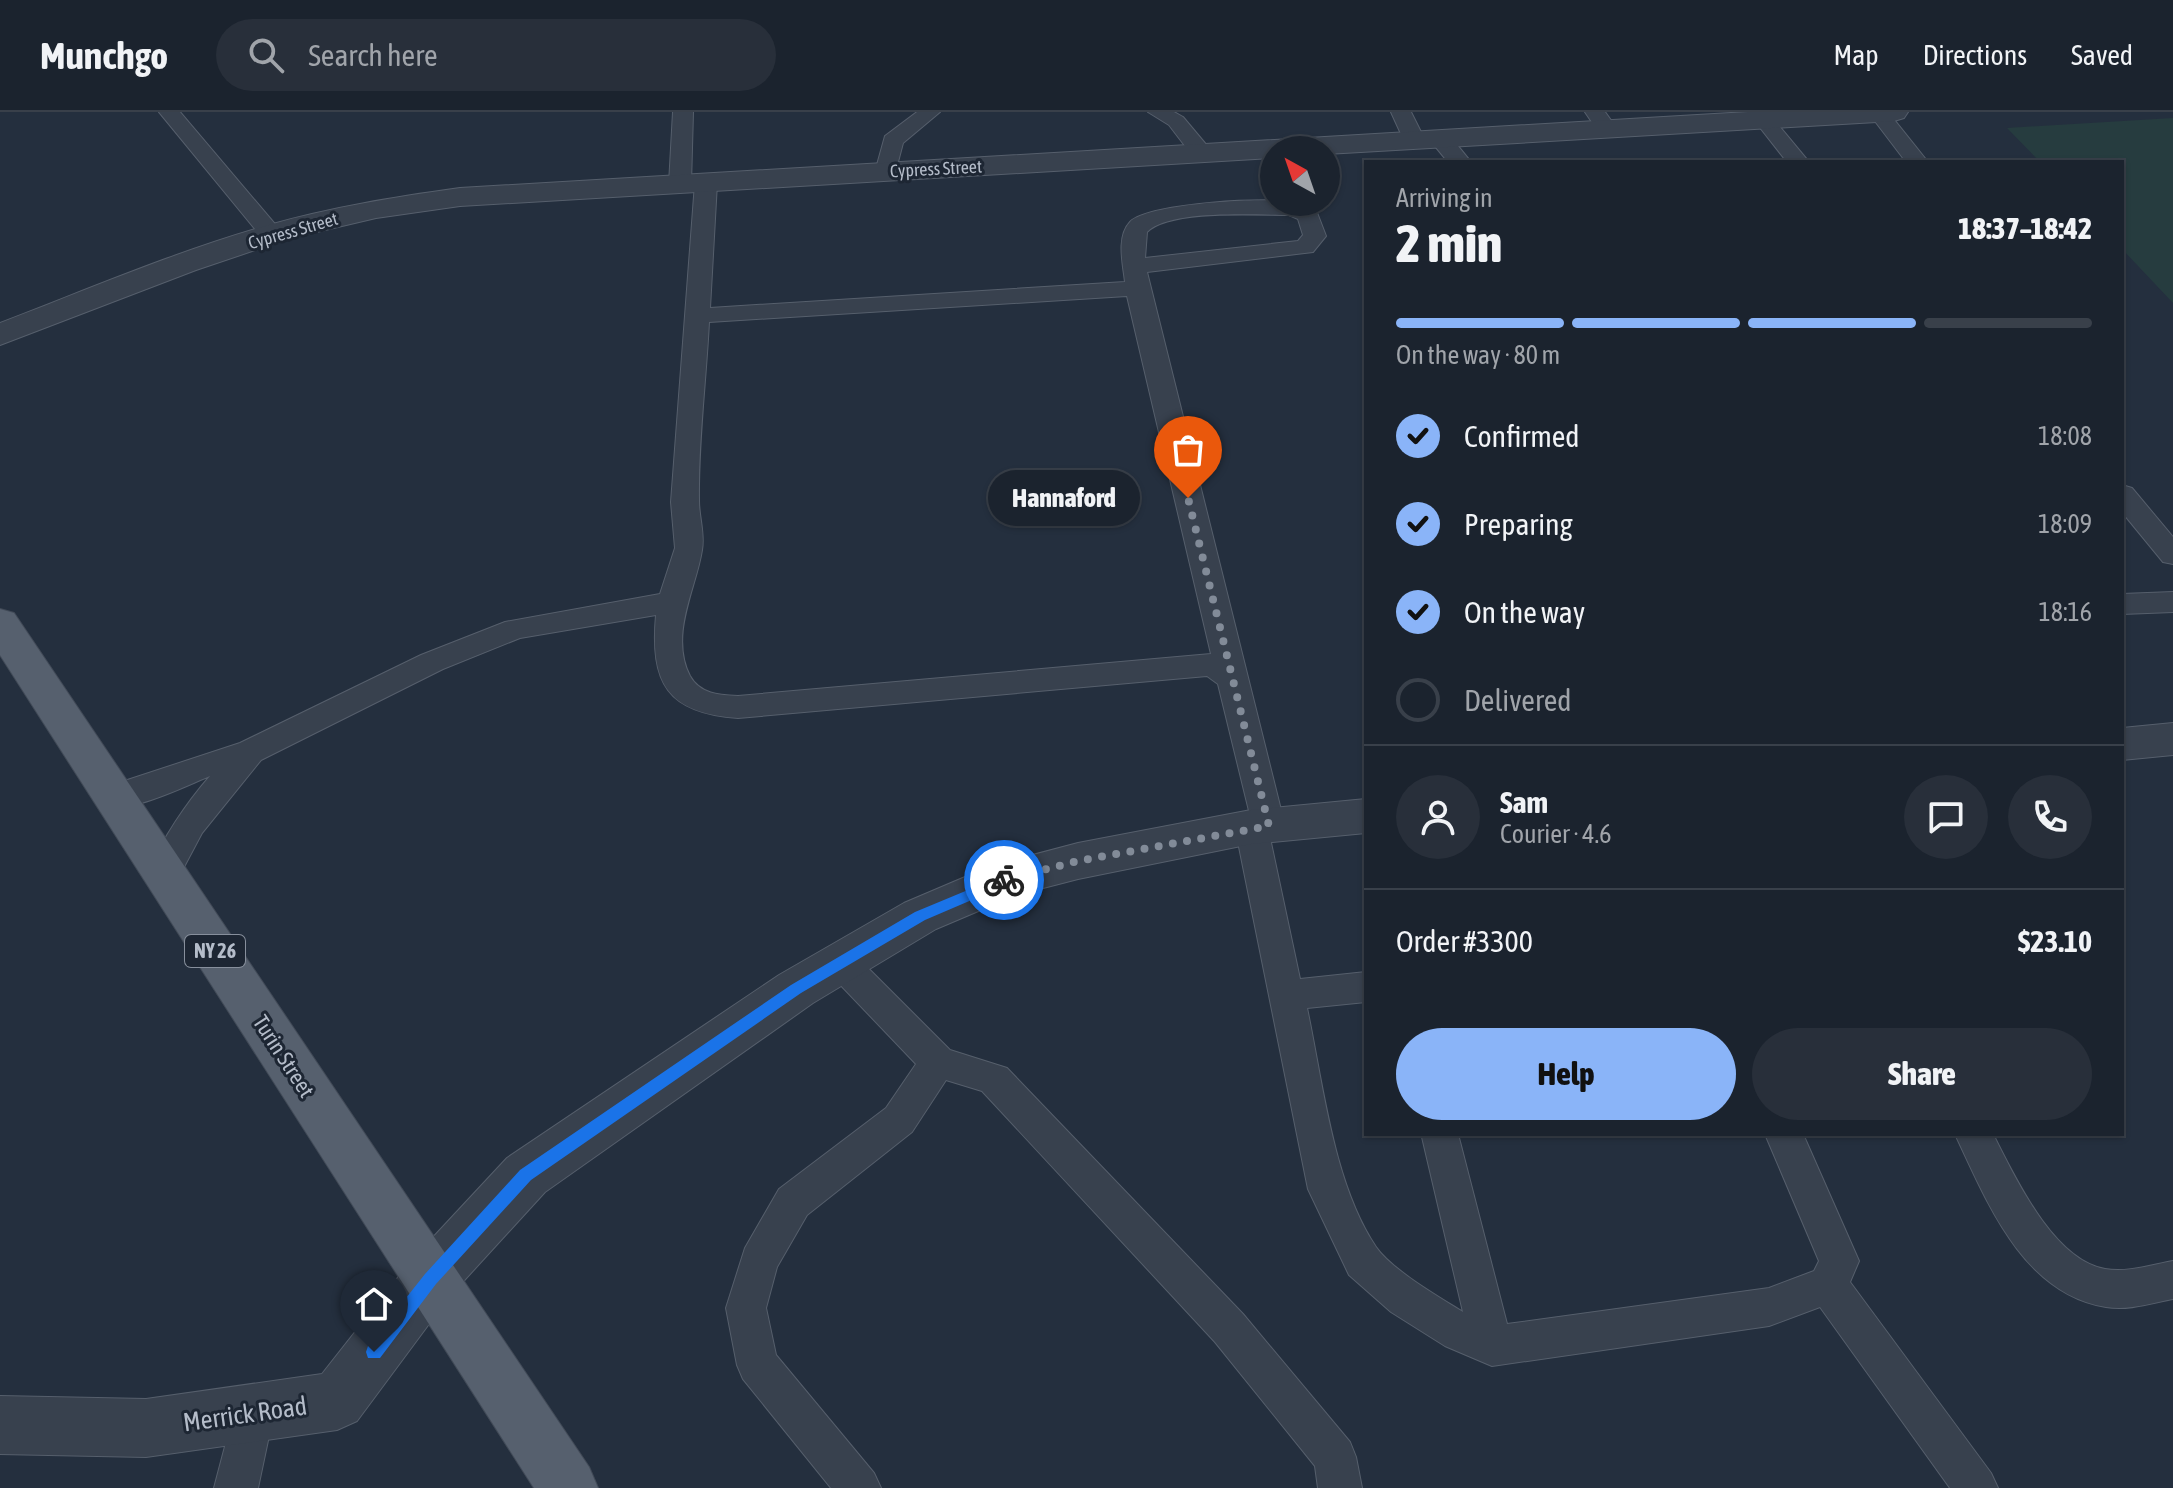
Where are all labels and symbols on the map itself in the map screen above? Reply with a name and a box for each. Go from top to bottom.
north arrow [1260,136,1340,216]
street label: Cypress Street [889,156,983,181]
street label: Cypress Street [246,208,340,253]
pin [1154,416,1222,498]
callout: Hannaford [988,470,1140,526]
courier [964,840,1044,920]
road number: NY 26 [185,935,245,967]
street label: Turin Street [248,1010,320,1102]
pin [340,1270,408,1352]
street label: Merrick Road [181,1390,309,1438]

